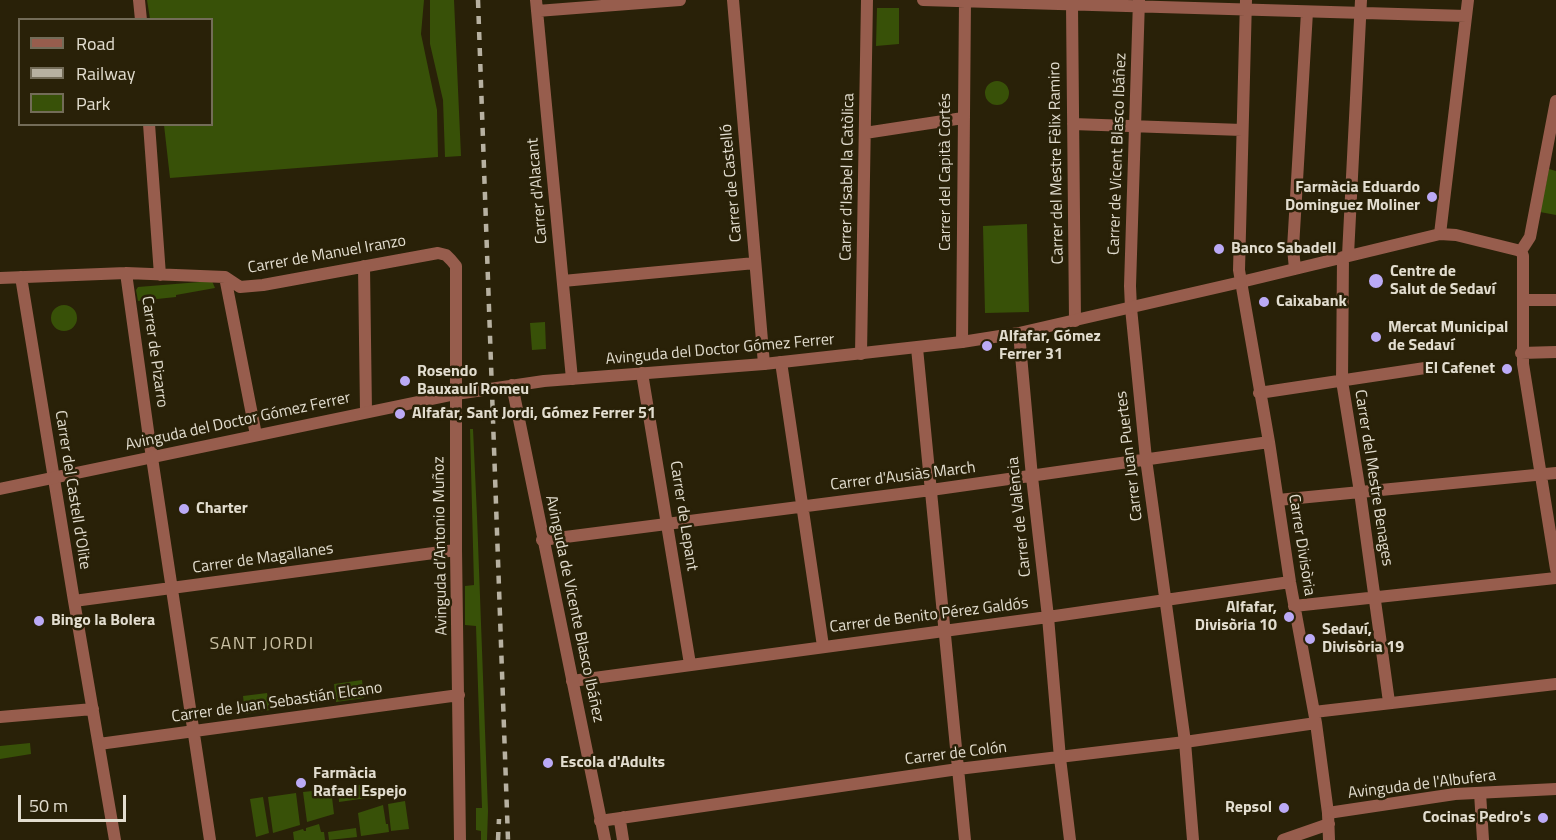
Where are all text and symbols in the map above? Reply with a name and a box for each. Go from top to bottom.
legend [18,18,213,126]
text: Road [76,30,115,57]
street label: Carrer de Vicent Blasco Ibáñez [1105,52,1131,256]
text: Railway [76,60,135,87]
street label: Carrer del Mestre Fèlix Ramiro [1046,61,1068,265]
text: Park [76,90,110,117]
street label: Carrer d'Isabel la Catòlica [837,93,859,261]
street label: Carrer del Capità Cortés [936,93,956,251]
street label: Carrer de Castelló [717,123,747,243]
street label: Carrer d'Alacant [524,137,552,245]
place label: Farmàcia Eduardo Dominguez Moliner [1285,178,1420,216]
marker: Farmàcia Eduardo Dominguez Moliner [1425,190,1439,204]
street label: Carrer de Manuel Iranzo [246,232,408,278]
place label: Banco Sabadell [1231,239,1336,259]
marker: Banco Sabadell [1212,242,1226,256]
place label: Centre de Salut de Sedaví [1390,262,1496,300]
marker: Centre de Salut de Sedaví [1367,272,1385,290]
place label: Caixabank [1276,292,1347,312]
street label: Carrer de Pizarro [137,295,171,409]
marker: Caixabank [1257,295,1271,309]
place label: Mercat Municipal de Sedaví [1388,318,1508,356]
place label: Alfafar, Gómez Ferrer 31 [999,327,1101,365]
street label: Avinguda del Doctor Gómez Ferrer [605,330,835,370]
marker: Mercat Municipal de Sedaví [1369,330,1383,344]
marker: Alfafar, Gómez Ferrer 31 [980,339,994,353]
place label: El Cafenet [1425,359,1495,379]
place label: Rosendo Bauxaulí Romeu [417,362,529,400]
marker: El Cafenet [1500,362,1514,376]
marker: Rosendo Bauxaulí Romeu [398,374,412,388]
street label: Carrer del Mestre Benages [1350,388,1396,568]
street label: Avinguda del Doctor Gómez Ferrer [124,389,352,455]
street label: Carrer Juan Puertes [1113,390,1147,522]
place label: Alfafar, Sant Jordi, Gómez Ferrer 51 [412,404,656,424]
marker: Alfafar, Sant Jordi, Gómez Ferrer 51 [393,407,407,421]
street label: Carrer del Castell d'Olite [50,409,94,571]
street label: Avinguda d’Antonio Muñoz [430,456,452,636]
street label: Carrer de València [1004,456,1036,578]
street label: Carrer d'Ausiàs March [829,459,977,495]
street label: Carrer de Lepant [665,460,701,572]
street label: Carrer Divisòria [1283,493,1319,597]
street label: Avinguda de Vicente Blasco Ibáñez [541,494,607,724]
place label: Charter [196,499,248,519]
marker: Charter [177,502,191,516]
street label: Carrer de Magallanes [191,540,335,578]
street label: Carrer de Benito Pérez Galdós [829,594,1029,638]
place label: Alfafar, Divisòria 10 [1195,598,1277,636]
marker: Alfafar, Divisòria 10 [1282,610,1296,624]
place label: Bingo la Bolera [51,611,155,631]
marker: Bingo la Bolera [32,614,46,628]
place label: Sedaví, Divisòria 19 [1322,620,1404,658]
marker: Sedaví, Divisòria 19 [1303,632,1317,646]
district label: SANT JORDI [209,634,315,656]
street label: Carrer de Juan Sebastián Elcano [170,679,384,727]
street label: Carrer de Colón [904,738,1008,770]
place label: Escola d'Adults [560,753,665,773]
marker: Escola d'Adults [541,756,555,770]
place label: Farmàcia Rafael Espejo [313,764,407,802]
street label: Avinguda de l'Albufera [1347,766,1497,804]
marker: Farmàcia Rafael Espejo [294,776,308,790]
scale bar [21,783,129,821]
text: 50 m [29,792,68,819]
place label: Repsol [1225,798,1272,818]
marker: Repsol [1277,801,1291,815]
place label: Cocinas Pedro's [1423,808,1531,828]
marker: Cocinas Pedro's [1536,811,1550,825]

